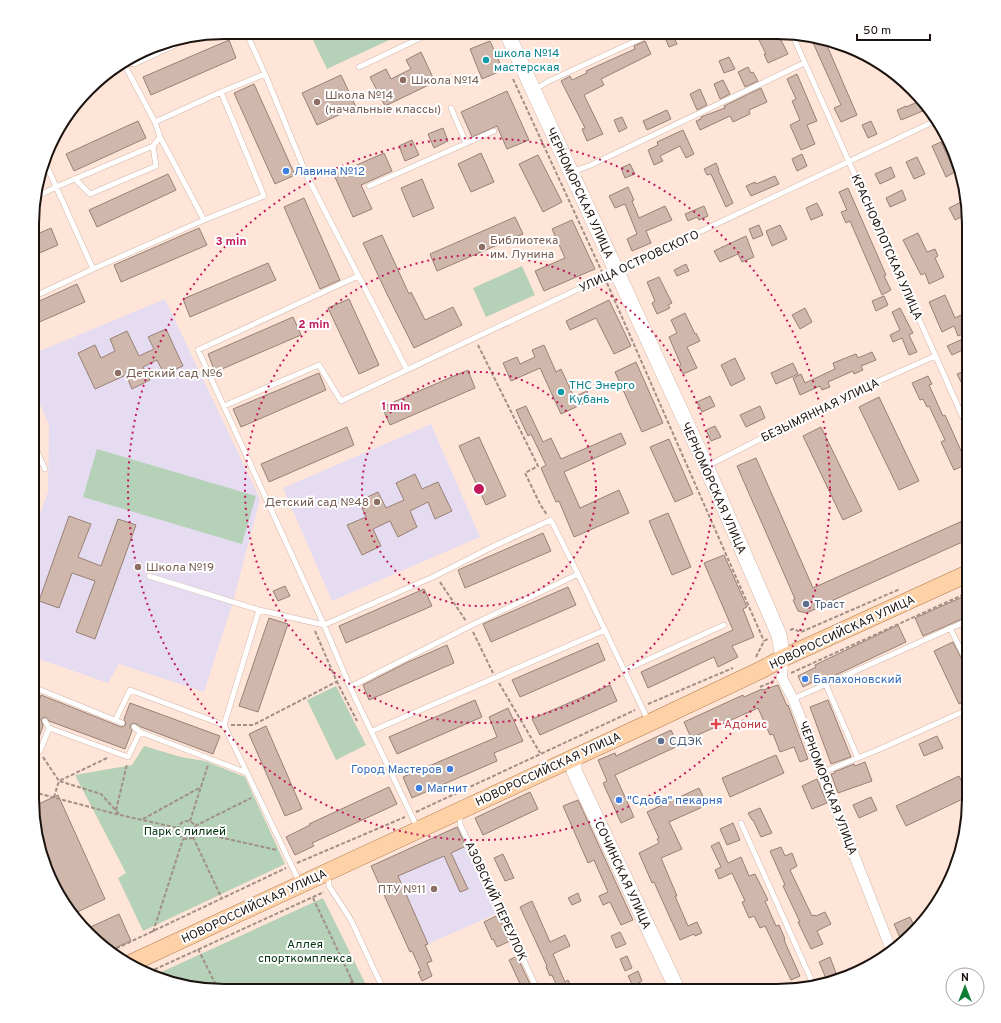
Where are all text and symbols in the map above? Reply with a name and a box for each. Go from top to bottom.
scale bar [857,16,930,42]
text: 50 m [863,23,891,39]
place label: школа №14 мастерская [494,46,560,76]
marker: школа №14 мастерская [481,55,491,65]
place label: Школа №14 [411,73,479,89]
marker: Школа №14 [398,75,408,85]
place label: Школа №14 (начальные классы) [325,88,441,118]
marker: Школа №14 (начальные классы) [312,97,322,107]
street label: ЧЕРНОМОРСКАЯ УЛИЦА [542,125,616,261]
place label: Лавина №12 [294,164,365,180]
marker: Лавина №12 [281,166,291,176]
street label: КРАСНОФЛОТСКАЯ УЛИЦА [847,172,926,323]
street label: УЛИЦА ОСТРОВСКОГО [577,227,702,297]
place label: Библиотека им. Лунина [490,233,558,263]
text: 3 min [215,234,247,250]
marker: Библиотека им. Лунина [477,242,487,252]
text: 2 min [298,317,330,333]
place label: Детский сад №6 [126,366,223,382]
marker: Детский сад №6 [113,368,123,378]
street label: БЕЗЫМЯННАЯ УЛИЦА [759,375,882,446]
place label: ТНС Энерго Кубань [569,378,635,408]
marker: ТНС Энерго Кубань [556,387,566,397]
text: 1 min [382,399,410,415]
street label: ЧЕРНОМОРСКАЯ УЛИЦА [677,420,749,557]
centre of rings [472,482,486,496]
place label: Детский сад №48 [265,495,369,511]
marker: Детский сад №48 [372,497,382,507]
place label: Школа №19 [146,560,214,576]
marker: Школа №19 [133,562,143,572]
street label: НОВОРОССИЙСКАЯ УЛИЦА [767,592,918,674]
place label: Траст [814,597,845,613]
marker: Траст [801,599,811,609]
place label: Балахоновский [813,672,902,688]
marker: Балахоновский [800,674,810,684]
place label: Адонис [724,717,767,733]
marker: Адонис [711,719,721,729]
street label: ЧЕРНОМОРСКАЯ УЛИЦА [794,719,860,858]
street label: НОВОРОССИЙСКАЯ УЛИЦА [473,729,624,811]
place label: СДЭК [669,734,703,750]
marker: СДЭК [656,736,666,746]
place label: Город Мастеров [351,762,442,778]
marker: Город Мастеров [445,764,455,774]
place label: Магнит [427,781,468,797]
marker: Магнит [414,783,424,793]
place label: "Сдоба" пекарня [627,793,723,809]
marker: "Сдоба" пекарня [614,795,624,805]
street label: СОЧИНСКАЯ УЛИЦА [590,819,654,932]
park label: Парк с лилией [144,824,226,840]
street label: АЗОВСКИЙ ПЕРЕУЛОК [460,839,530,964]
street label: НОВОРОССИЙСКАЯ УЛИЦА [179,866,330,948]
place label: ПТУ №11 [378,882,426,898]
marker: ПТУ №11 [429,884,439,894]
park label: Аллея спорткомплекса [258,937,352,967]
north arrow [945,967,985,1007]
text: N [961,971,969,985]

